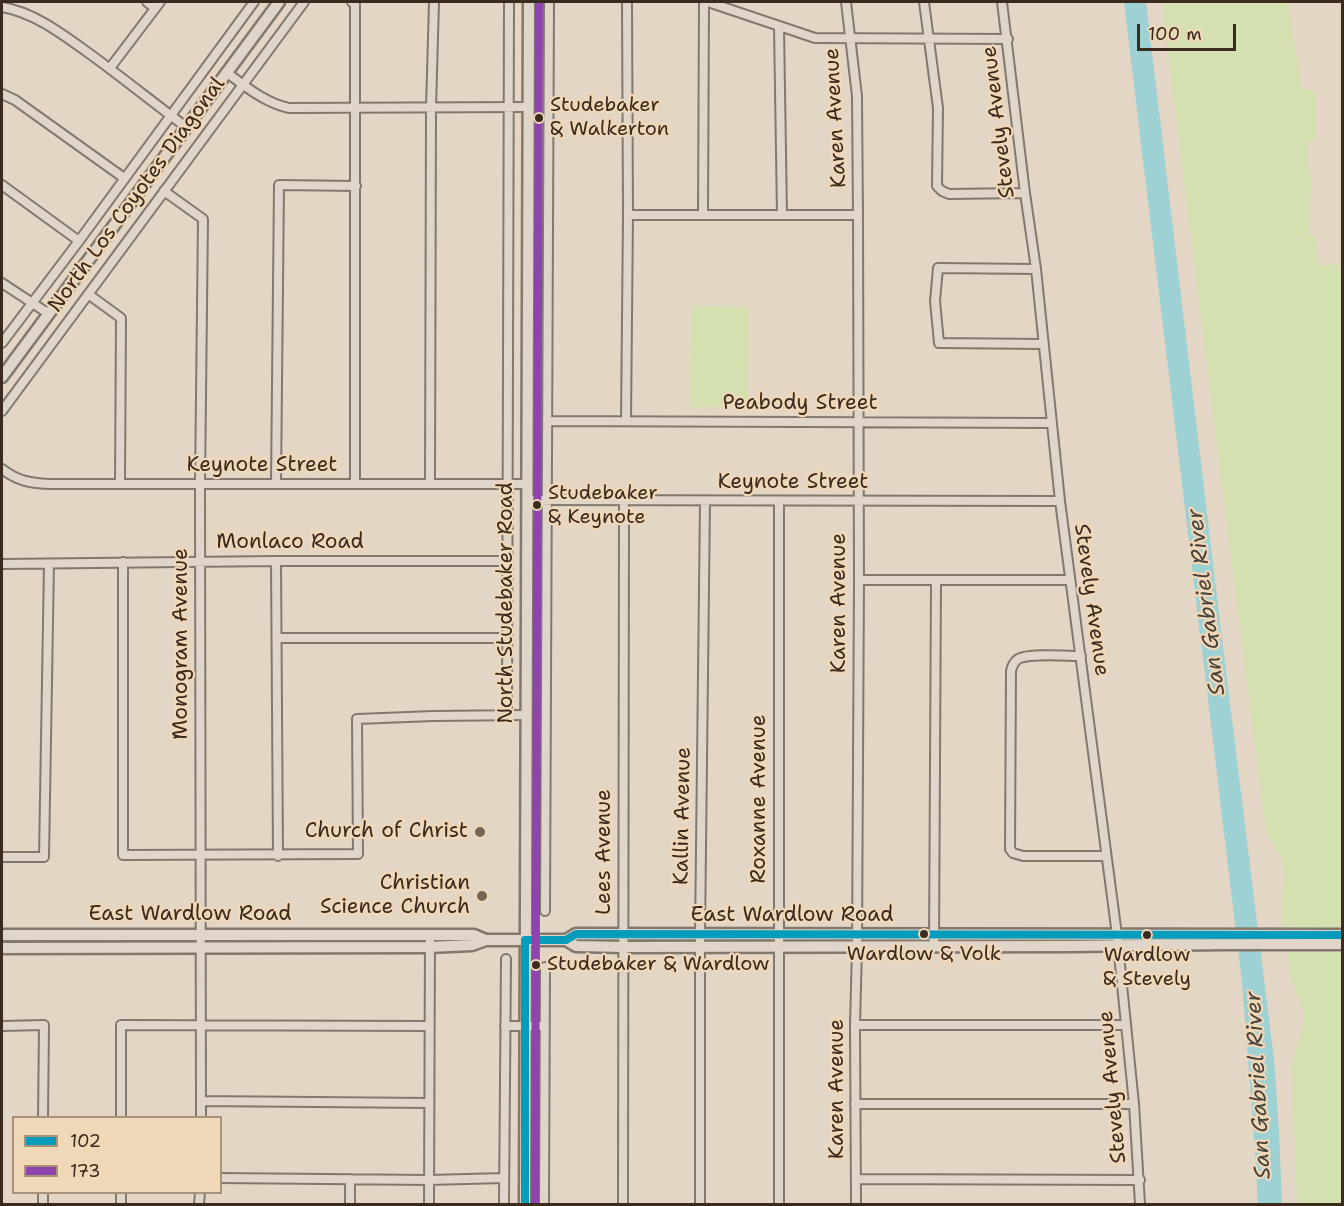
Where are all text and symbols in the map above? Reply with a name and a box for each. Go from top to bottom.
scale bar [1140,12,1239,50]
text: 100 m [1148,22,1202,46]
street label: Stevely Avenue [977,44,1021,200]
street label: Karen Avenue [820,47,852,189]
street label: North Los Coyotes Diagonal [43,72,231,318]
place label: Studebaker & Walkerton [550,94,669,141]
marker: Studebaker & Walkerton [533,112,545,124]
street label: Peabody Street [722,391,878,417]
street label: Keynote Street [186,453,338,479]
street label: Keynote Street [717,470,869,496]
street label: North Studebaker Road [494,482,520,724]
place label: Studebaker & Keynote [548,482,658,529]
marker: Studebaker & Keynote [531,499,543,511]
water label: San Gabriel River [1182,507,1232,697]
street label: Stevely Avenue [1068,522,1114,678]
street label: Monlaco Road [216,530,364,556]
street label: Karen Avenue [827,533,853,673]
street label: Monogram Avenue [169,548,195,740]
street label: Roxanne Avenue [747,714,773,884]
street label: Kallin Avenue [669,747,697,885]
street label: Lees Avenue [592,789,618,915]
place label: Church of Christ [305,819,468,845]
marker: Church of Christ [473,825,487,839]
place label: Christian Science Church [320,871,470,921]
marker: Christian Science Church [475,889,489,903]
street label: East Wardlow Road [89,902,291,928]
street label: East Wardlow Road [691,903,893,929]
marker: Wardlow & Volk [918,928,930,940]
marker: Wardlow & Stevely [1141,929,1153,941]
place label: Wardlow & Volk [847,943,1001,967]
place label: Wardlow & Stevely [1103,944,1191,991]
place label: Studebaker & Wardlow [547,953,769,977]
marker: Studebaker & Wardlow [530,959,542,971]
water label: San Gabriel River [1241,990,1277,1180]
street label: Stevely Avenue [1094,1010,1132,1164]
street label: Karen Avenue [825,1019,851,1159]
legend [12,1116,222,1194]
text: 102 [70,1129,101,1153]
text: 173 [70,1159,101,1183]

